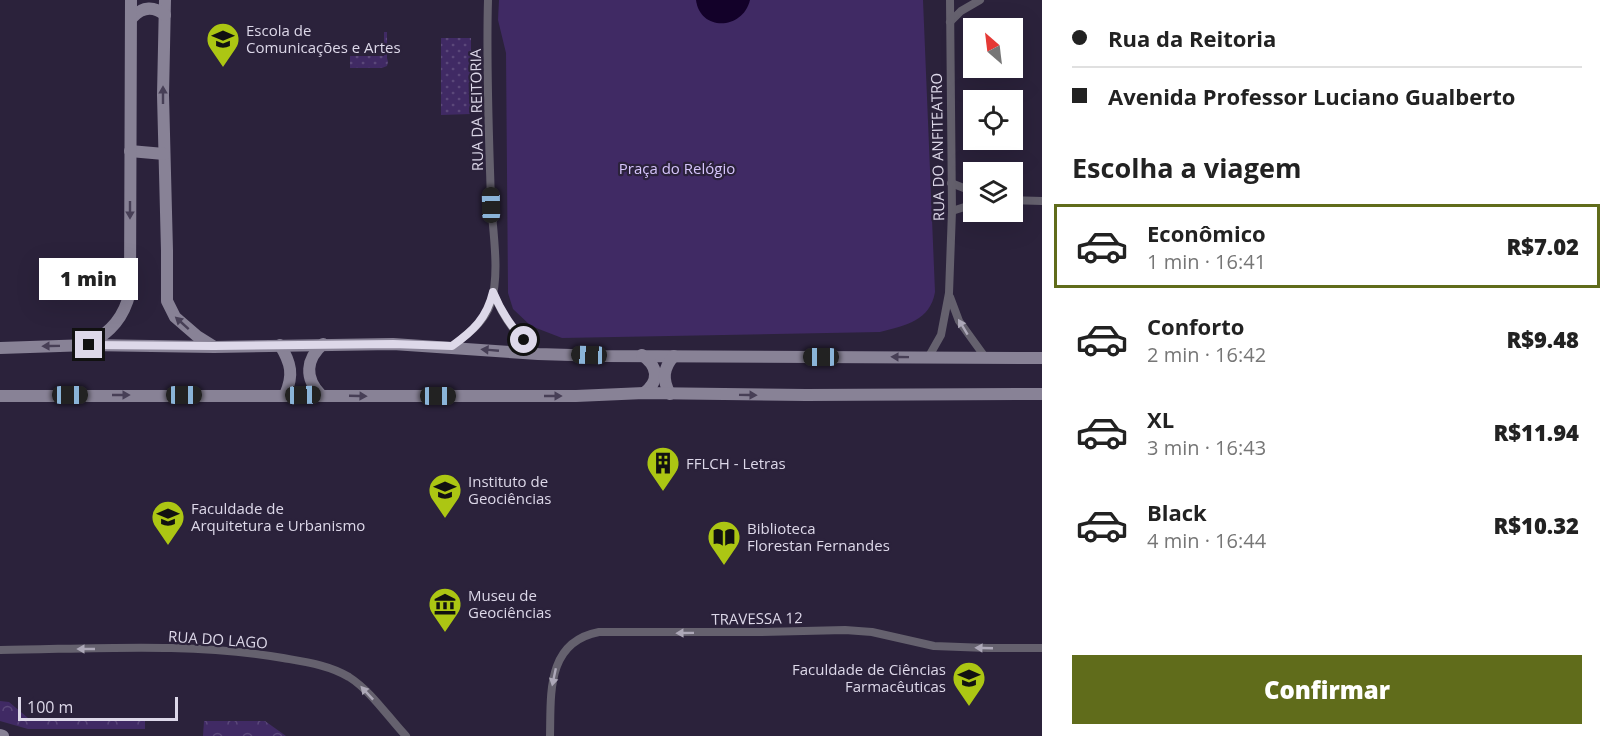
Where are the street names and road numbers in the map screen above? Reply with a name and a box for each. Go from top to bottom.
street label: RUA DA REITORIA [465,48,487,171]
street label: RUA DO ANFITEATRO [926,73,948,221]
street label: TRAVESSA 12 [711,607,803,629]
street label: RUA DO LAGO [167,626,269,652]

